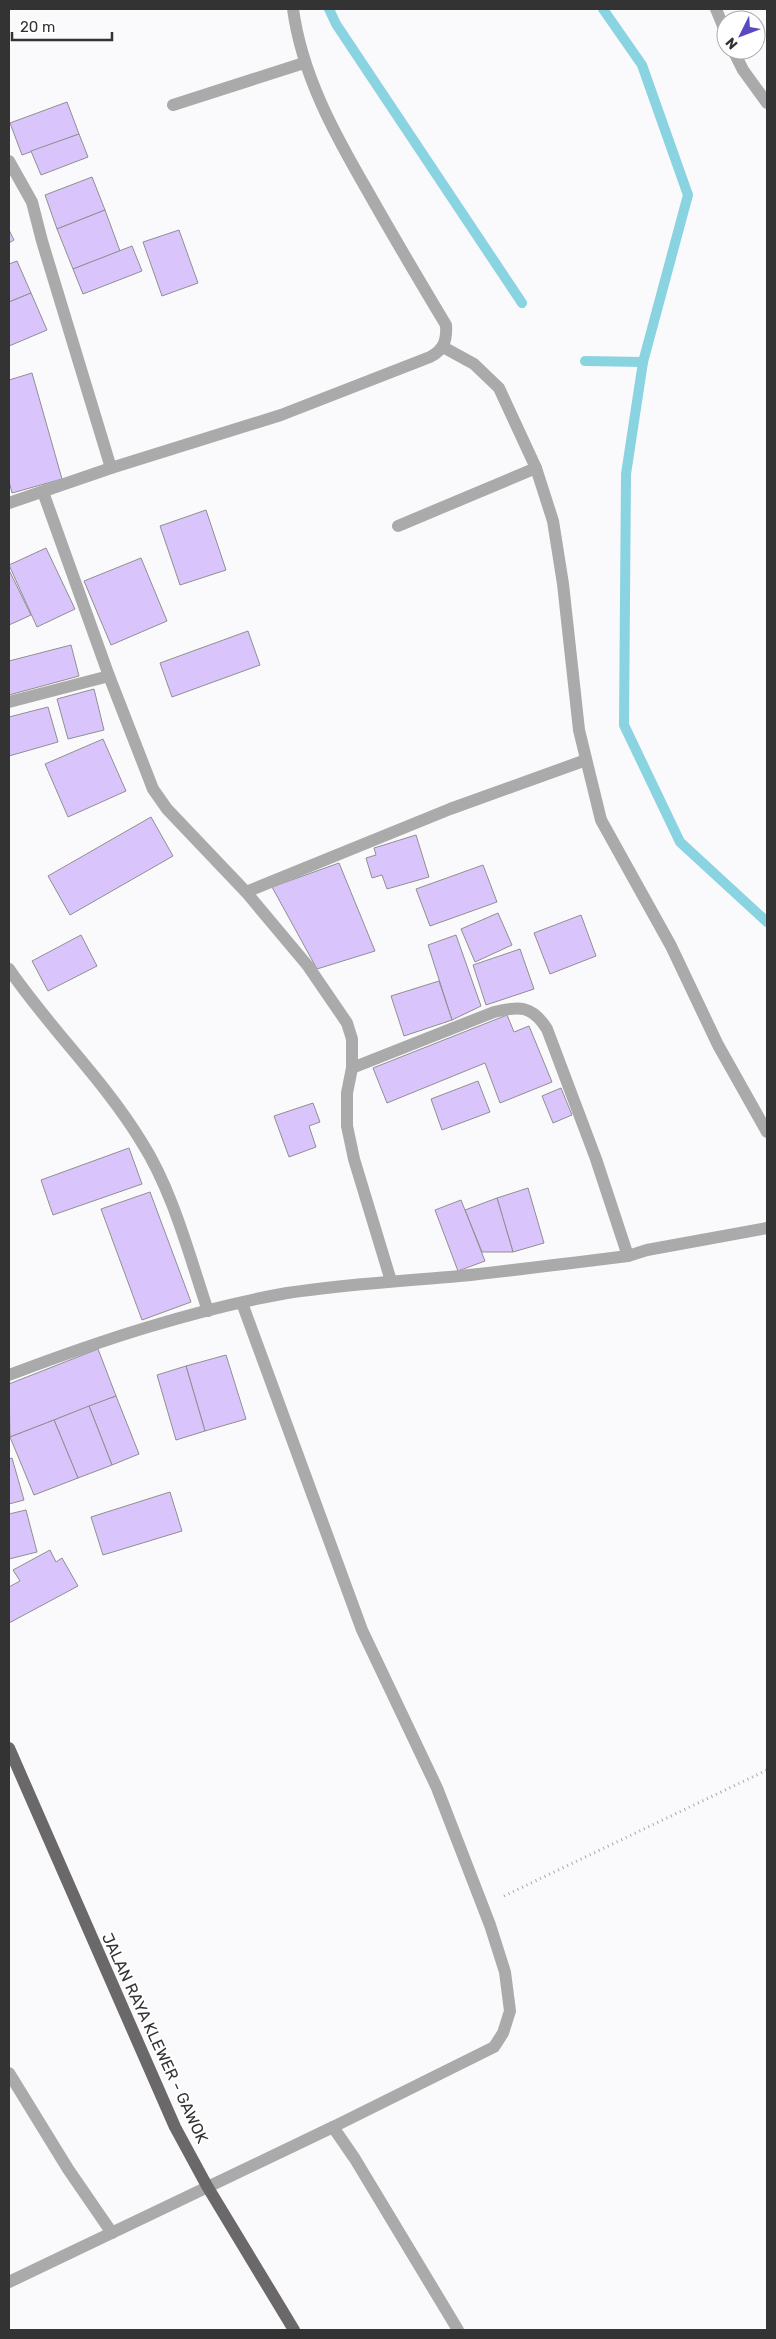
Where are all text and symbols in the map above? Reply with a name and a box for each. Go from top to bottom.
scale bar [12,10,112,42]
north arrow [716,10,766,60]
text: 20 m [20,18,55,36]
text: N [722,34,741,53]
street label: JALAN RAYA KLEWER - GAWOK [98,1930,212,2147]

